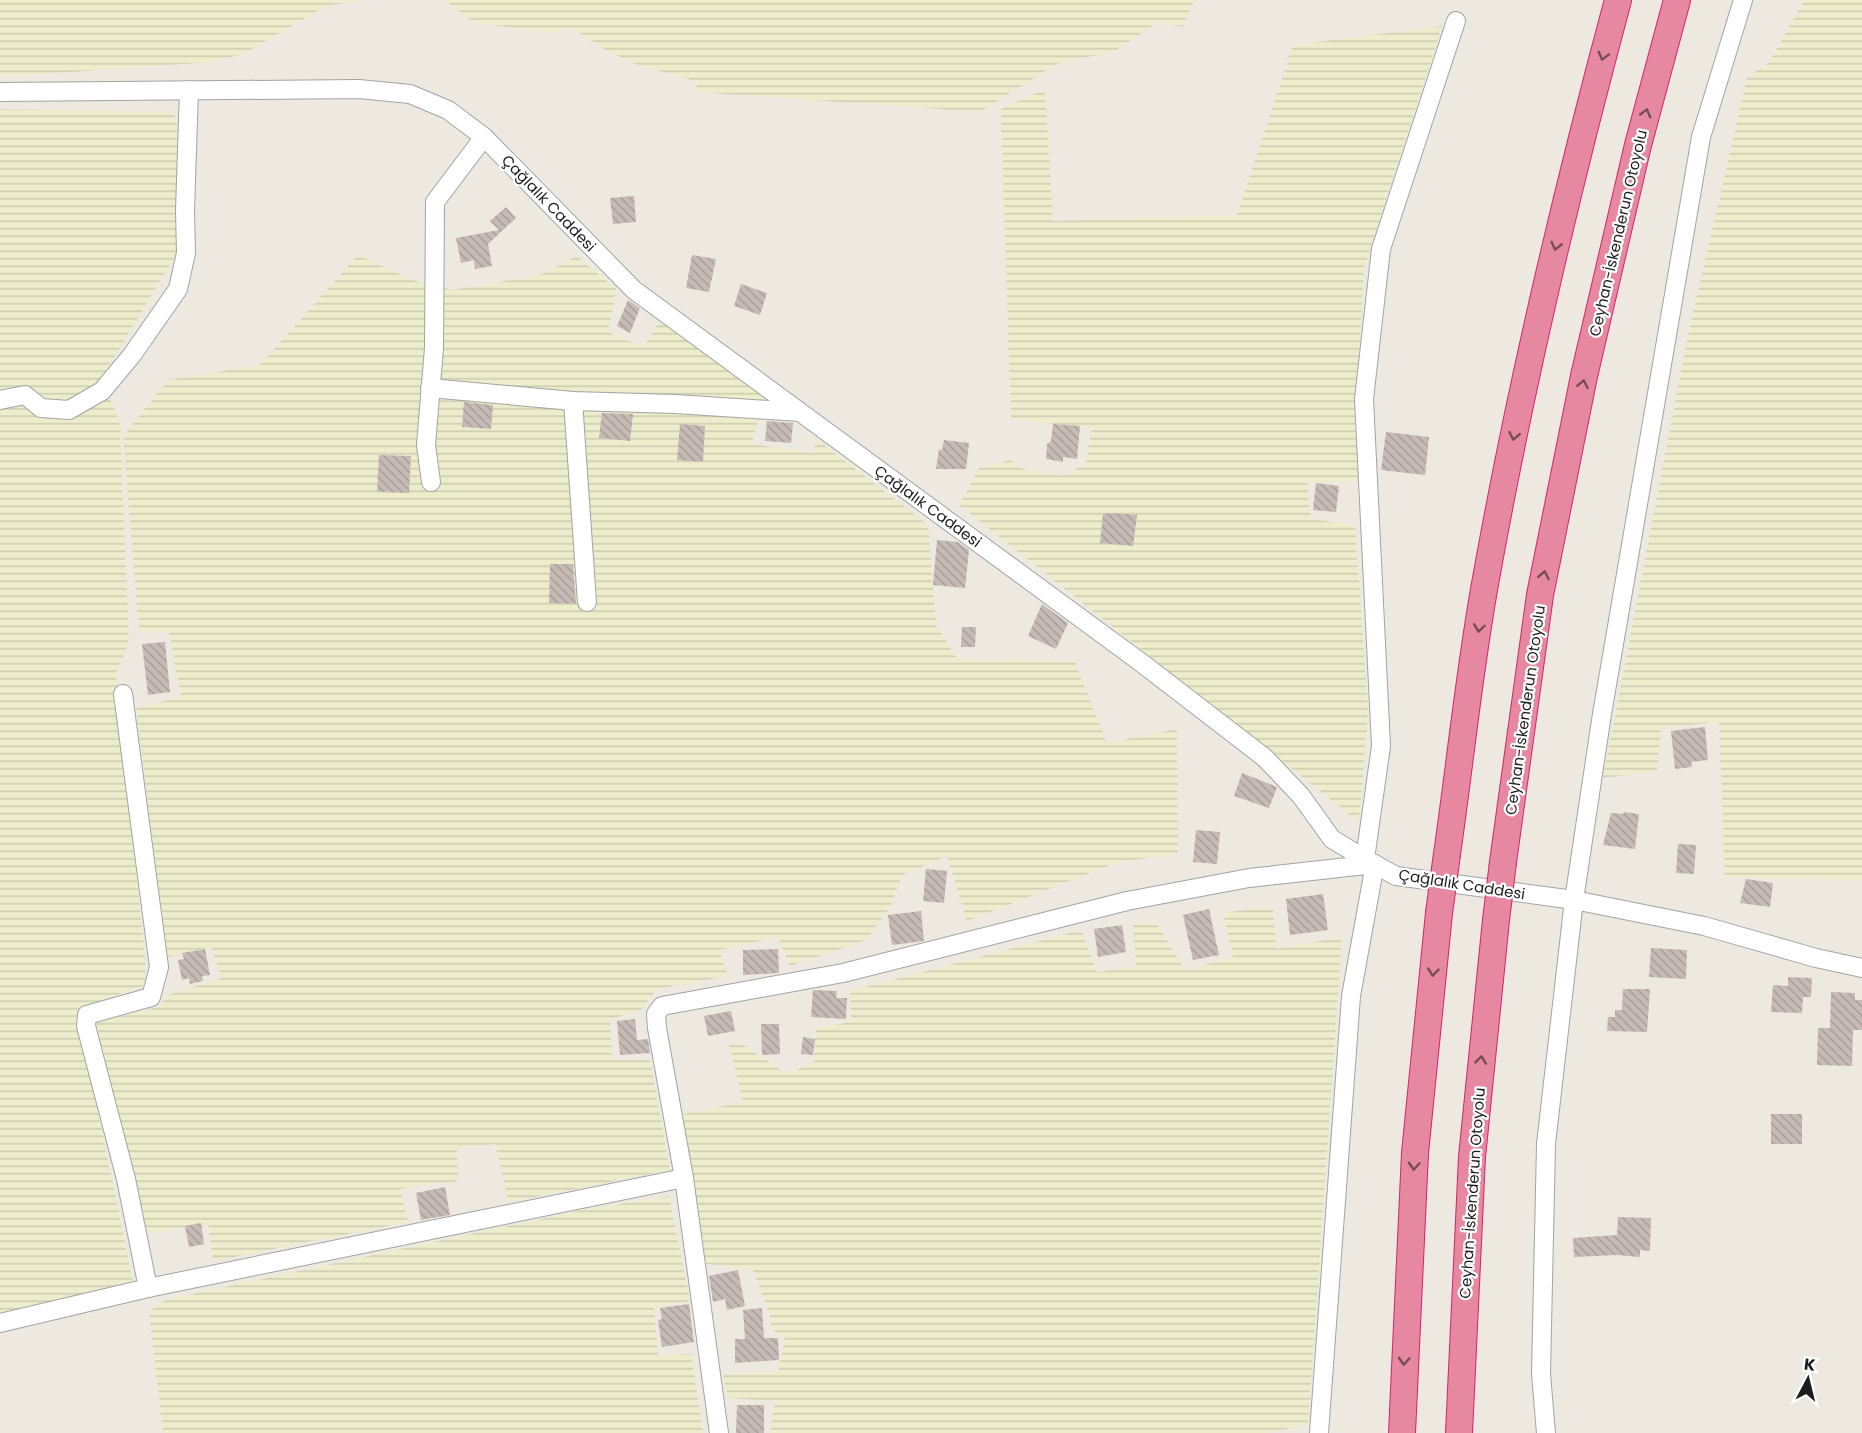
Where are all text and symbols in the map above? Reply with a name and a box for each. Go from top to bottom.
one-way arrow [1597,51,1610,61]
one-way arrow [1639,108,1652,118]
street label: Ceyhan-İskenderun Otoyolu [1584,128,1652,338]
street label: Çağlalık Caddesi [497,150,601,256]
one-way arrow [1550,240,1563,250]
one-way arrow [1576,379,1589,389]
one-way arrow [1508,431,1521,441]
street label: Çağlalık Caddesi [870,460,986,552]
one-way arrow [1537,571,1550,581]
street label: Ceyhan-İskenderun Otoyolu [1500,604,1550,816]
one-way arrow [1473,623,1485,632]
street label: Çağlalık Caddesi [1397,864,1527,904]
one-way arrow [1427,967,1440,976]
one-way arrow [1474,1056,1487,1065]
street label: Ceyhan-İskenderun Otoyolu [1454,1087,1490,1299]
one-way arrow [1408,1161,1421,1170]
north arrow [1778,1349,1838,1409]
text: K [1803,1353,1817,1377]
one-way arrow [1398,1356,1411,1365]

